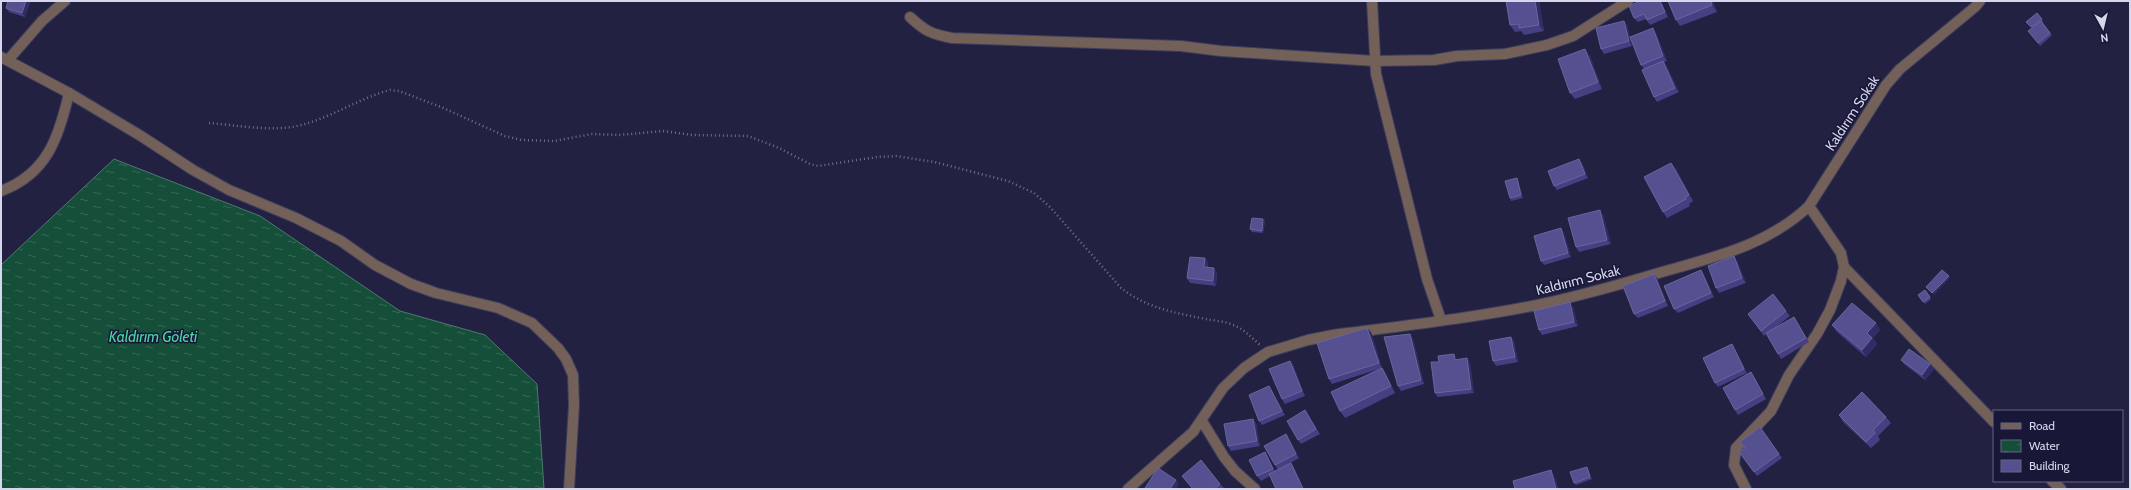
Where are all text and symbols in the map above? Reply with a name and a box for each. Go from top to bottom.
north arrow [2083,8,2123,48]
text: N [2100,30,2109,45]
street label: Kaldırım Sokak [1821,71,1883,154]
street label: Kaldırım Sokak [1534,261,1623,299]
water label: Kaldırım Göleti [109,328,198,346]
legend [1993,410,2123,482]
text: Road [2029,418,2055,433]
text: Water [2029,438,2060,453]
text: Building [2029,458,2071,473]

